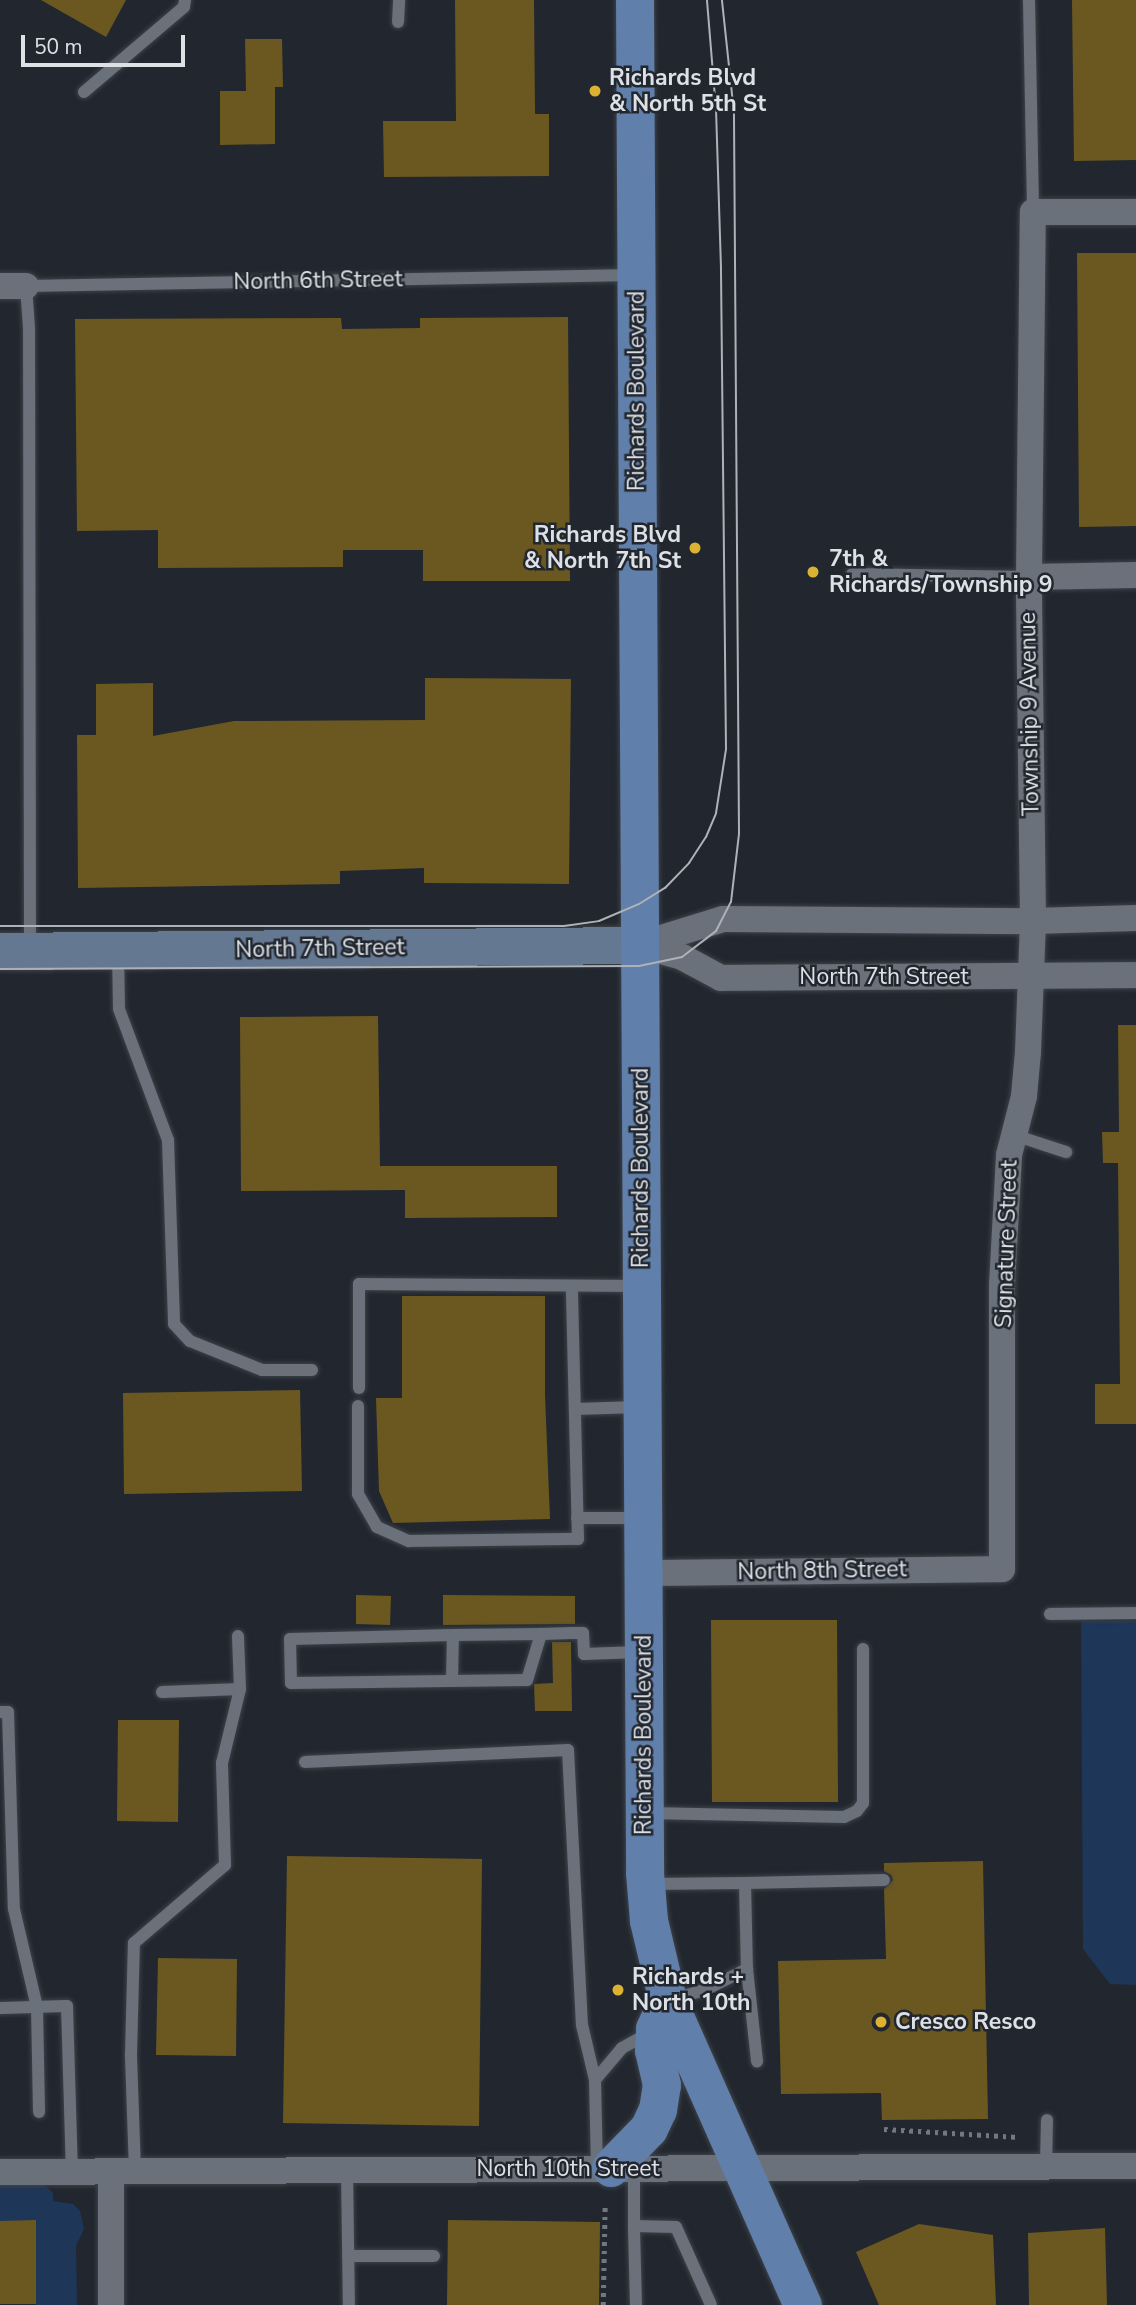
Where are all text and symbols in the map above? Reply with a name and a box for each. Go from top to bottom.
scale bar [24,21,189,65]
text: 50 m [34,33,83,61]
place label: Richards Blvd & North 5th St [609,64,766,118]
marker: Richards Blvd & North 5th St [587,83,603,99]
street label: North 6th Street [233,266,403,296]
street label: Richards Boulevard [623,291,651,491]
place label: Richards Blvd & North 7th St [524,521,681,575]
marker: Richards Blvd & North 7th St [687,540,703,556]
place label: 7th & Richards/Township 9 [829,545,1052,599]
marker: 7th & Richards/Township 9 [803,562,823,582]
street label: Township 9 Avenue [1014,612,1046,816]
street label: North 7th Street [235,934,405,964]
street label: North 7th Street [799,963,969,991]
street label: Richards Boulevard [627,1068,655,1268]
street label: Signature Street [990,1159,1024,1329]
street label: North 8th Street [737,1556,907,1586]
street label: Richards Boulevard [630,1635,658,1835]
place label: Richards + North 10th [632,1963,750,2017]
marker: Richards + North 10th [610,1982,626,1998]
place label: Cresco Resco [895,2008,1036,2036]
marker: Cresco Resco [873,2014,889,2030]
street label: North 10th Street [476,2155,660,2183]

